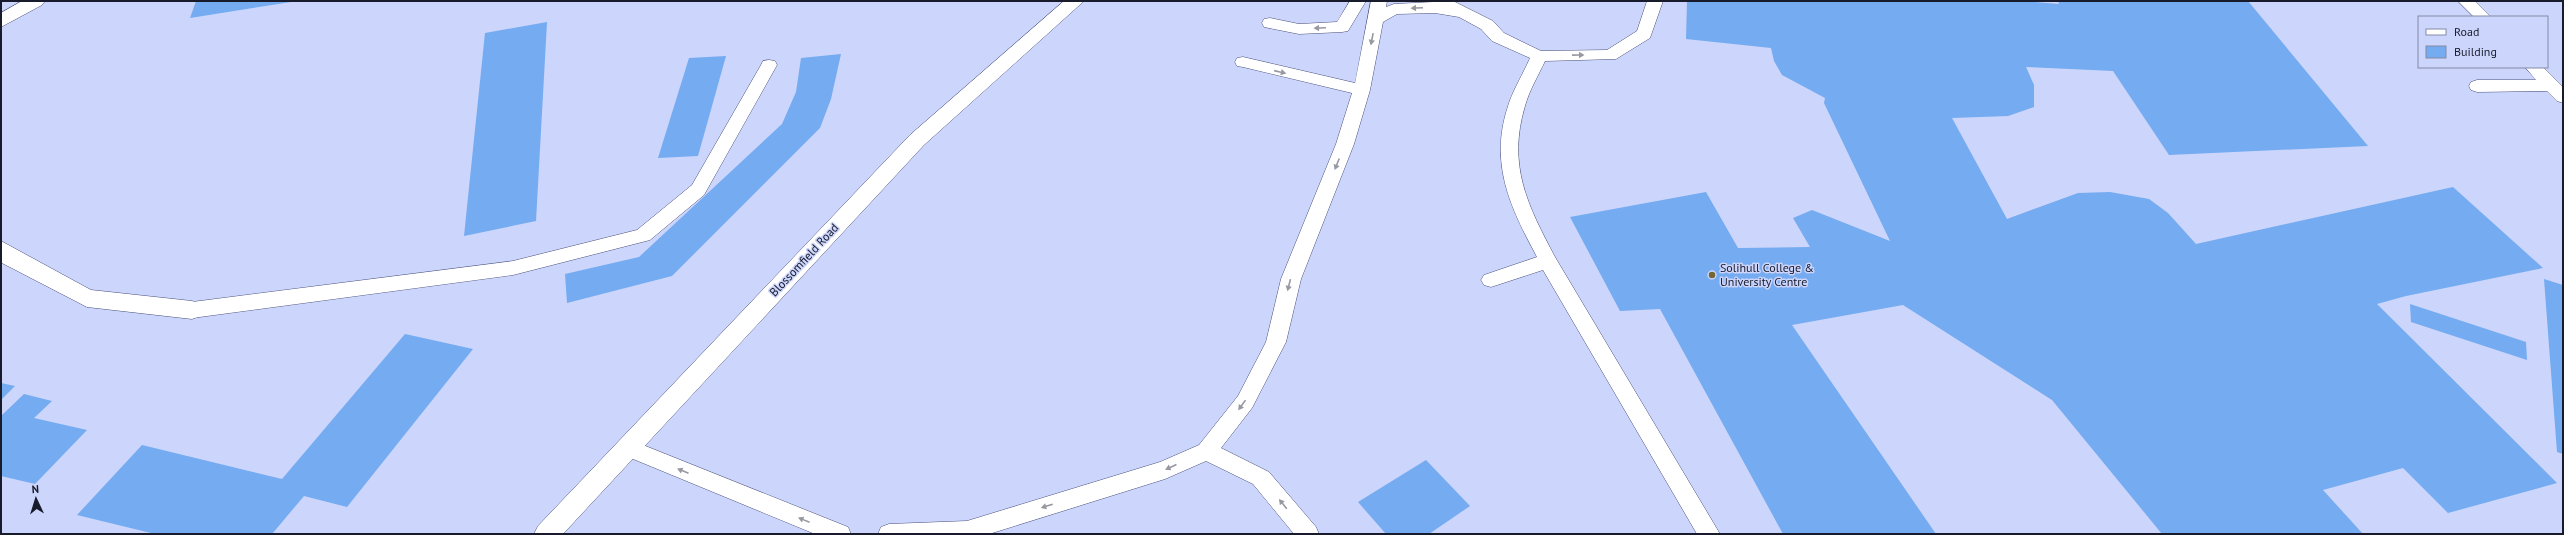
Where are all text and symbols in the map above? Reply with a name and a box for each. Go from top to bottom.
one-way arrow [1411,5,1423,12]
legend [2418,16,2548,68]
text: Road [2454,24,2479,39]
one-way arrow [1313,25,1326,31]
one-way arrow [1369,33,1375,45]
text: Building [2454,44,2497,59]
one-way arrow [1572,52,1584,59]
one-way arrow [1275,69,1287,75]
one-way arrow [1334,159,1340,170]
street label: Blossomfield Road [766,220,841,299]
place label: Solihull College & University Centre [1720,260,1814,289]
marker: Solihull College & University Centre [1707,270,1717,280]
one-way arrow [1286,279,1292,291]
one-way arrow [1239,400,1247,410]
one-way arrow [1165,464,1176,470]
one-way arrow [676,468,688,474]
north arrow [16,479,56,519]
text: N [31,482,39,496]
one-way arrow [1278,498,1287,509]
one-way arrow [1041,503,1053,509]
one-way arrow [797,516,809,522]

